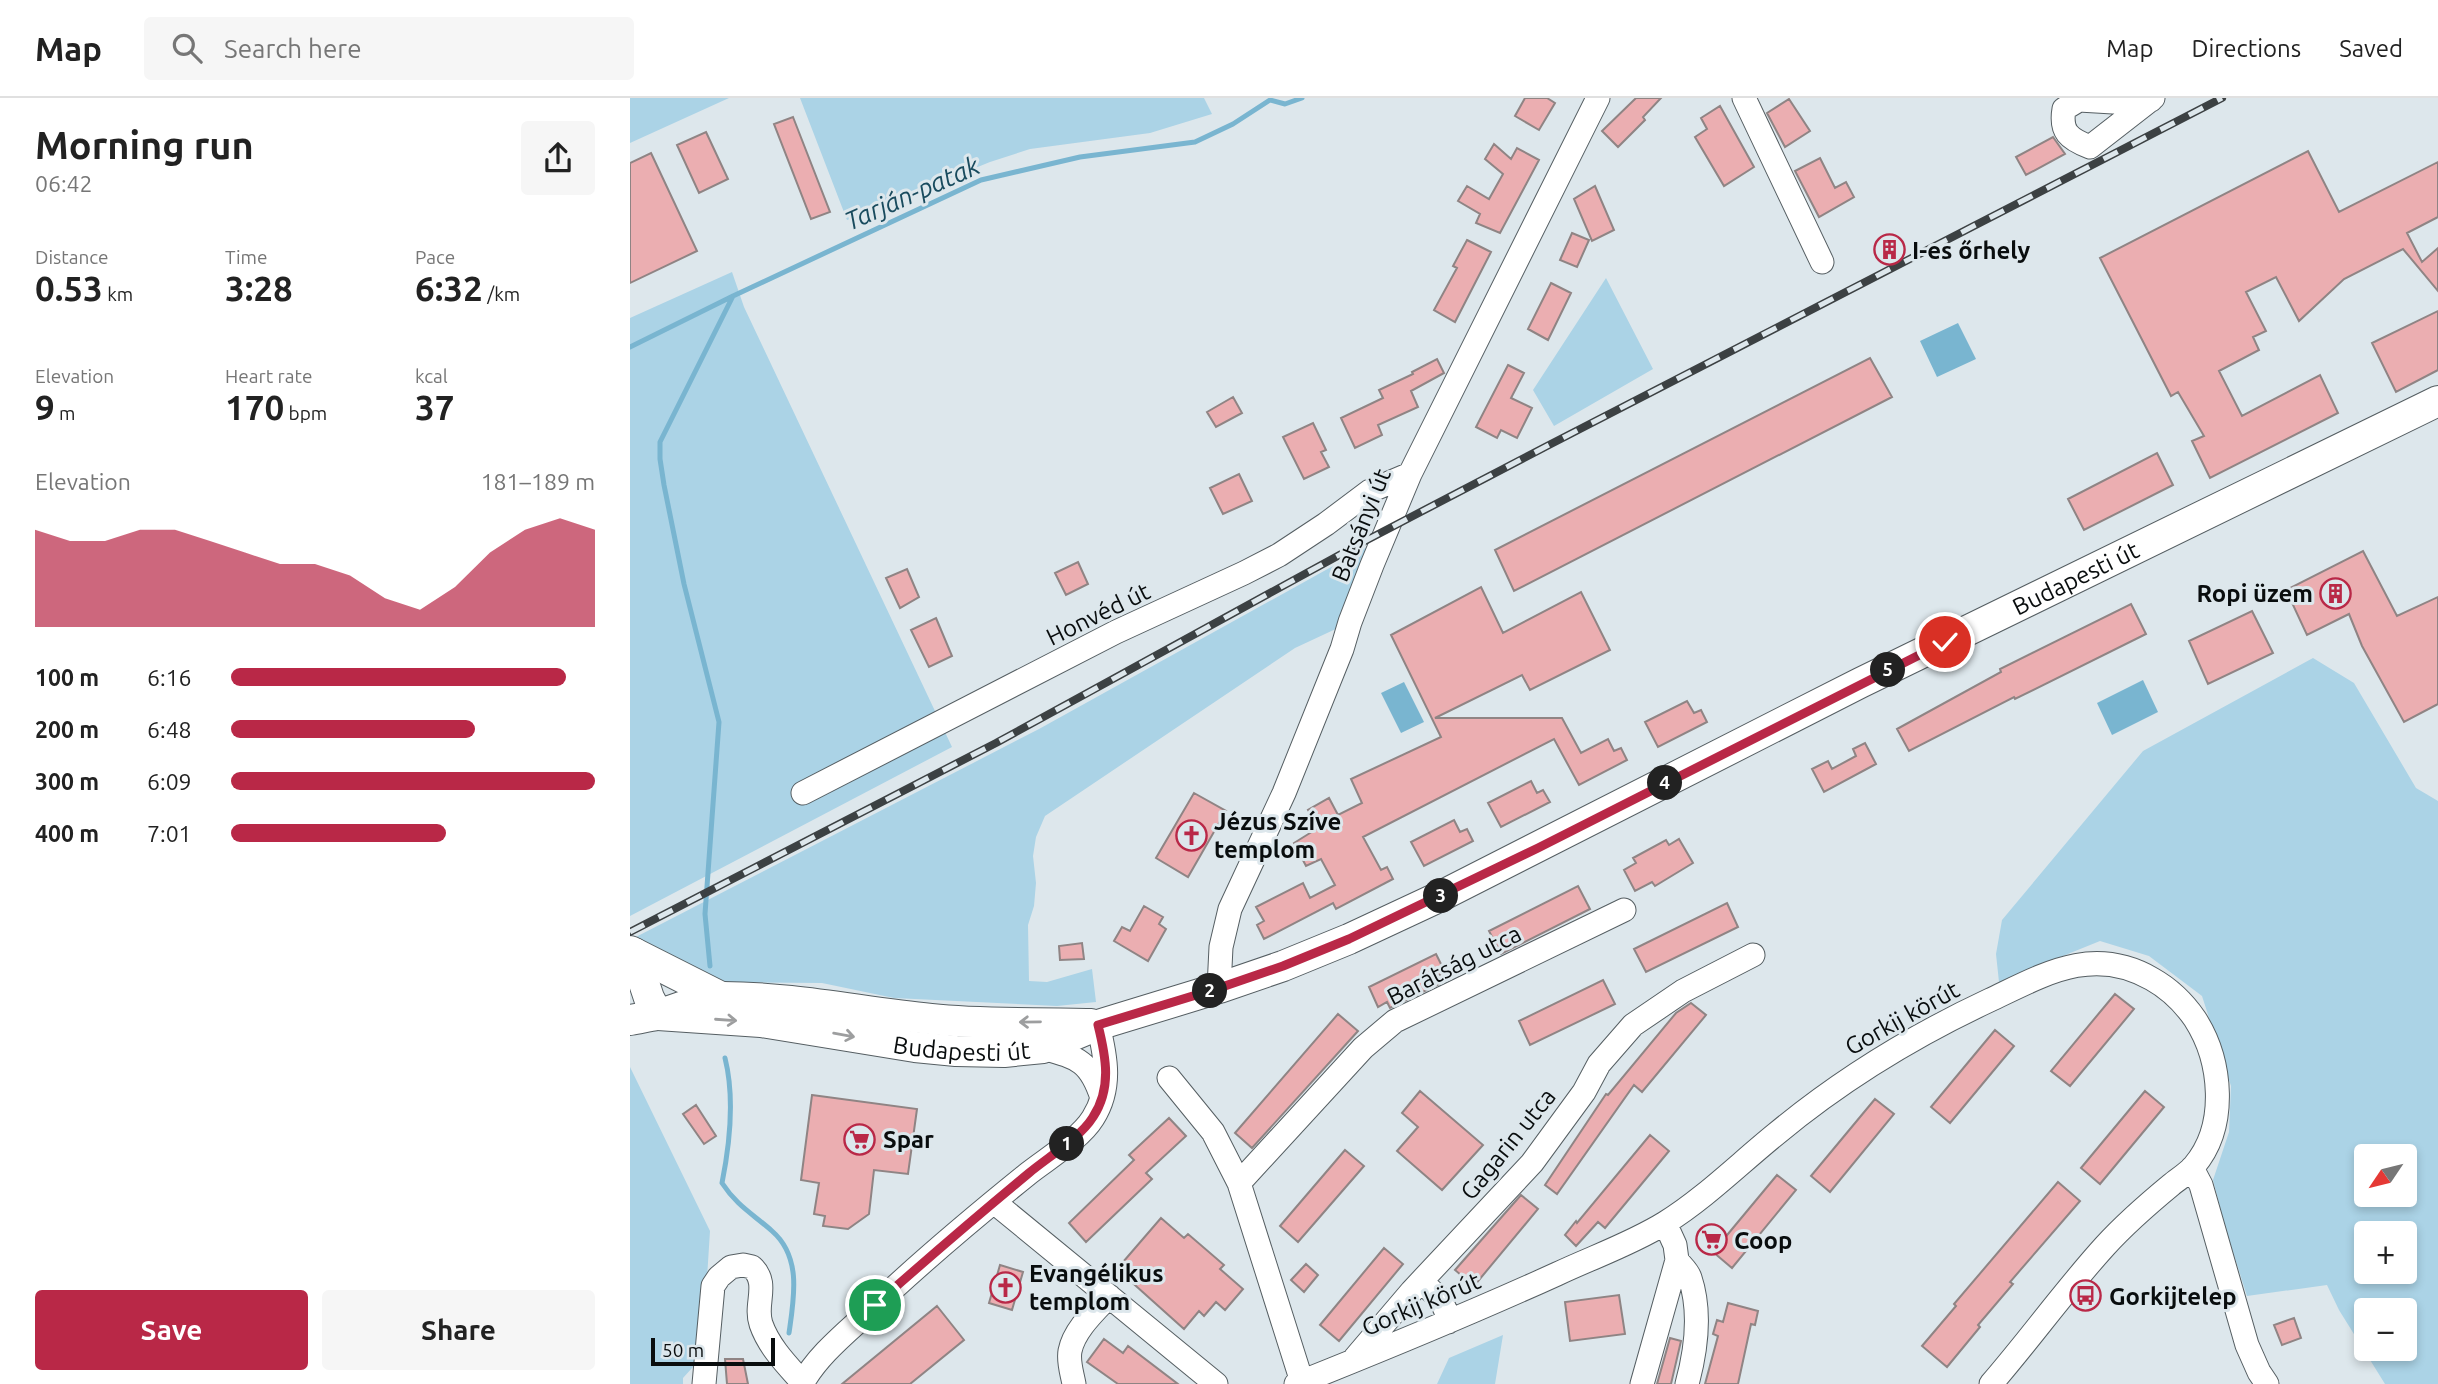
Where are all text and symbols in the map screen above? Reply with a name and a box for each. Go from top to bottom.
search box [144,17,634,80]
icon: search [168,29,206,67]
text: Map [35,30,102,67]
text: Search here [224,34,362,63]
text: Map [2106,35,2153,62]
text: Directions [2191,35,2301,62]
text: Saved [2339,35,2403,62]
button: share [521,121,595,195]
text: Morning run [35,124,254,166]
water label: Tarján-patak [840,150,985,236]
text: 06:42 [35,171,93,196]
building icon: I-es őrhely [1872,233,1906,267]
place label: I-es őrhely [1912,237,2030,264]
text: Distance [35,246,109,268]
text: Time [225,246,267,268]
text: Pace [415,246,455,268]
text: 0.53 [35,268,103,308]
text: 3:28 [225,268,293,308]
text: 6:32 [415,268,483,308]
text: km [103,283,133,305]
text: /km [483,283,520,305]
text: Elevation [35,365,114,387]
text: Heart rate [225,365,312,387]
text: kcal [415,365,448,387]
text: 9 [35,387,55,427]
text: 170 [225,387,284,427]
text: 37 [415,387,454,427]
text: m [55,402,76,424]
text: bpm [284,402,327,424]
street label: Batsányi út [1326,464,1396,585]
text: Elevation [35,469,131,494]
text: 181–189 m [481,469,595,494]
street label: Budapesti út [2008,536,2143,620]
building icon: Ropi üzem [2319,576,2353,610]
street label: Honvéd út [1042,577,1155,651]
place label: Ropi üzem [2197,580,2313,607]
pin [1915,612,1975,672]
icon: check [1926,623,1964,661]
pin: 5 [1870,652,1906,688]
text: 5 [1882,658,1893,680]
text: 100 m [35,665,99,690]
text: 6:16 [147,665,192,690]
text: 200 m [35,717,99,742]
text: 6:48 [147,717,192,742]
pin: 4 [1648,766,1682,800]
text: 300 m [35,769,99,794]
text: 6:09 [147,769,192,794]
text: 4 [1659,771,1670,793]
place label: Jézus Szíve templom [1214,808,1341,863]
church icon: Jézus Szíve templom [1174,818,1208,852]
text: 400 m [35,821,99,846]
text: 7:01 [147,821,192,846]
pin: 3 [1424,878,1458,914]
text: 3 [1435,884,1446,906]
street label: Barátság utca [1382,920,1526,1010]
pin: 2 [1192,974,1228,1008]
street label: Gorkij körút [1840,975,1964,1060]
text: 2 [1204,979,1215,1001]
one-way arrow [714,1014,737,1027]
one-way arrow [1019,1015,1042,1029]
one-way arrow [832,1029,855,1042]
street label: Budapesti út [891,1030,1032,1066]
street label: Gagarin utca [1455,1083,1561,1205]
supermarket icon: Spar [843,1122,877,1156]
place label: Spar [883,1126,934,1153]
pin: 1 [1050,1126,1084,1162]
text: 1 [1061,1132,1072,1154]
north arrow [2354,1144,2417,1208]
map controls [2354,1144,2417,1361]
button: + [2354,1221,2417,1284]
supermarket icon: Coop [1694,1223,1728,1257]
place label: Coop [1734,1227,1792,1254]
place label: Evangélikus templom [1029,1260,1163,1315]
street label: Gorkij körút [1358,1267,1485,1341]
church icon: Evangélikus templom [989,1270,1023,1304]
pin [845,1275,905,1335]
bus stop icon: Gorkijtelep [2069,1279,2103,1313]
place label: Gorkijtelep [2109,1283,2237,1310]
icon: arrive [856,1286,894,1324]
button: Save [35,1290,308,1370]
button: Share [322,1290,595,1370]
button: − [2354,1298,2417,1361]
scale bar [651,1335,775,1367]
text: 50 m [662,1339,704,1361]

